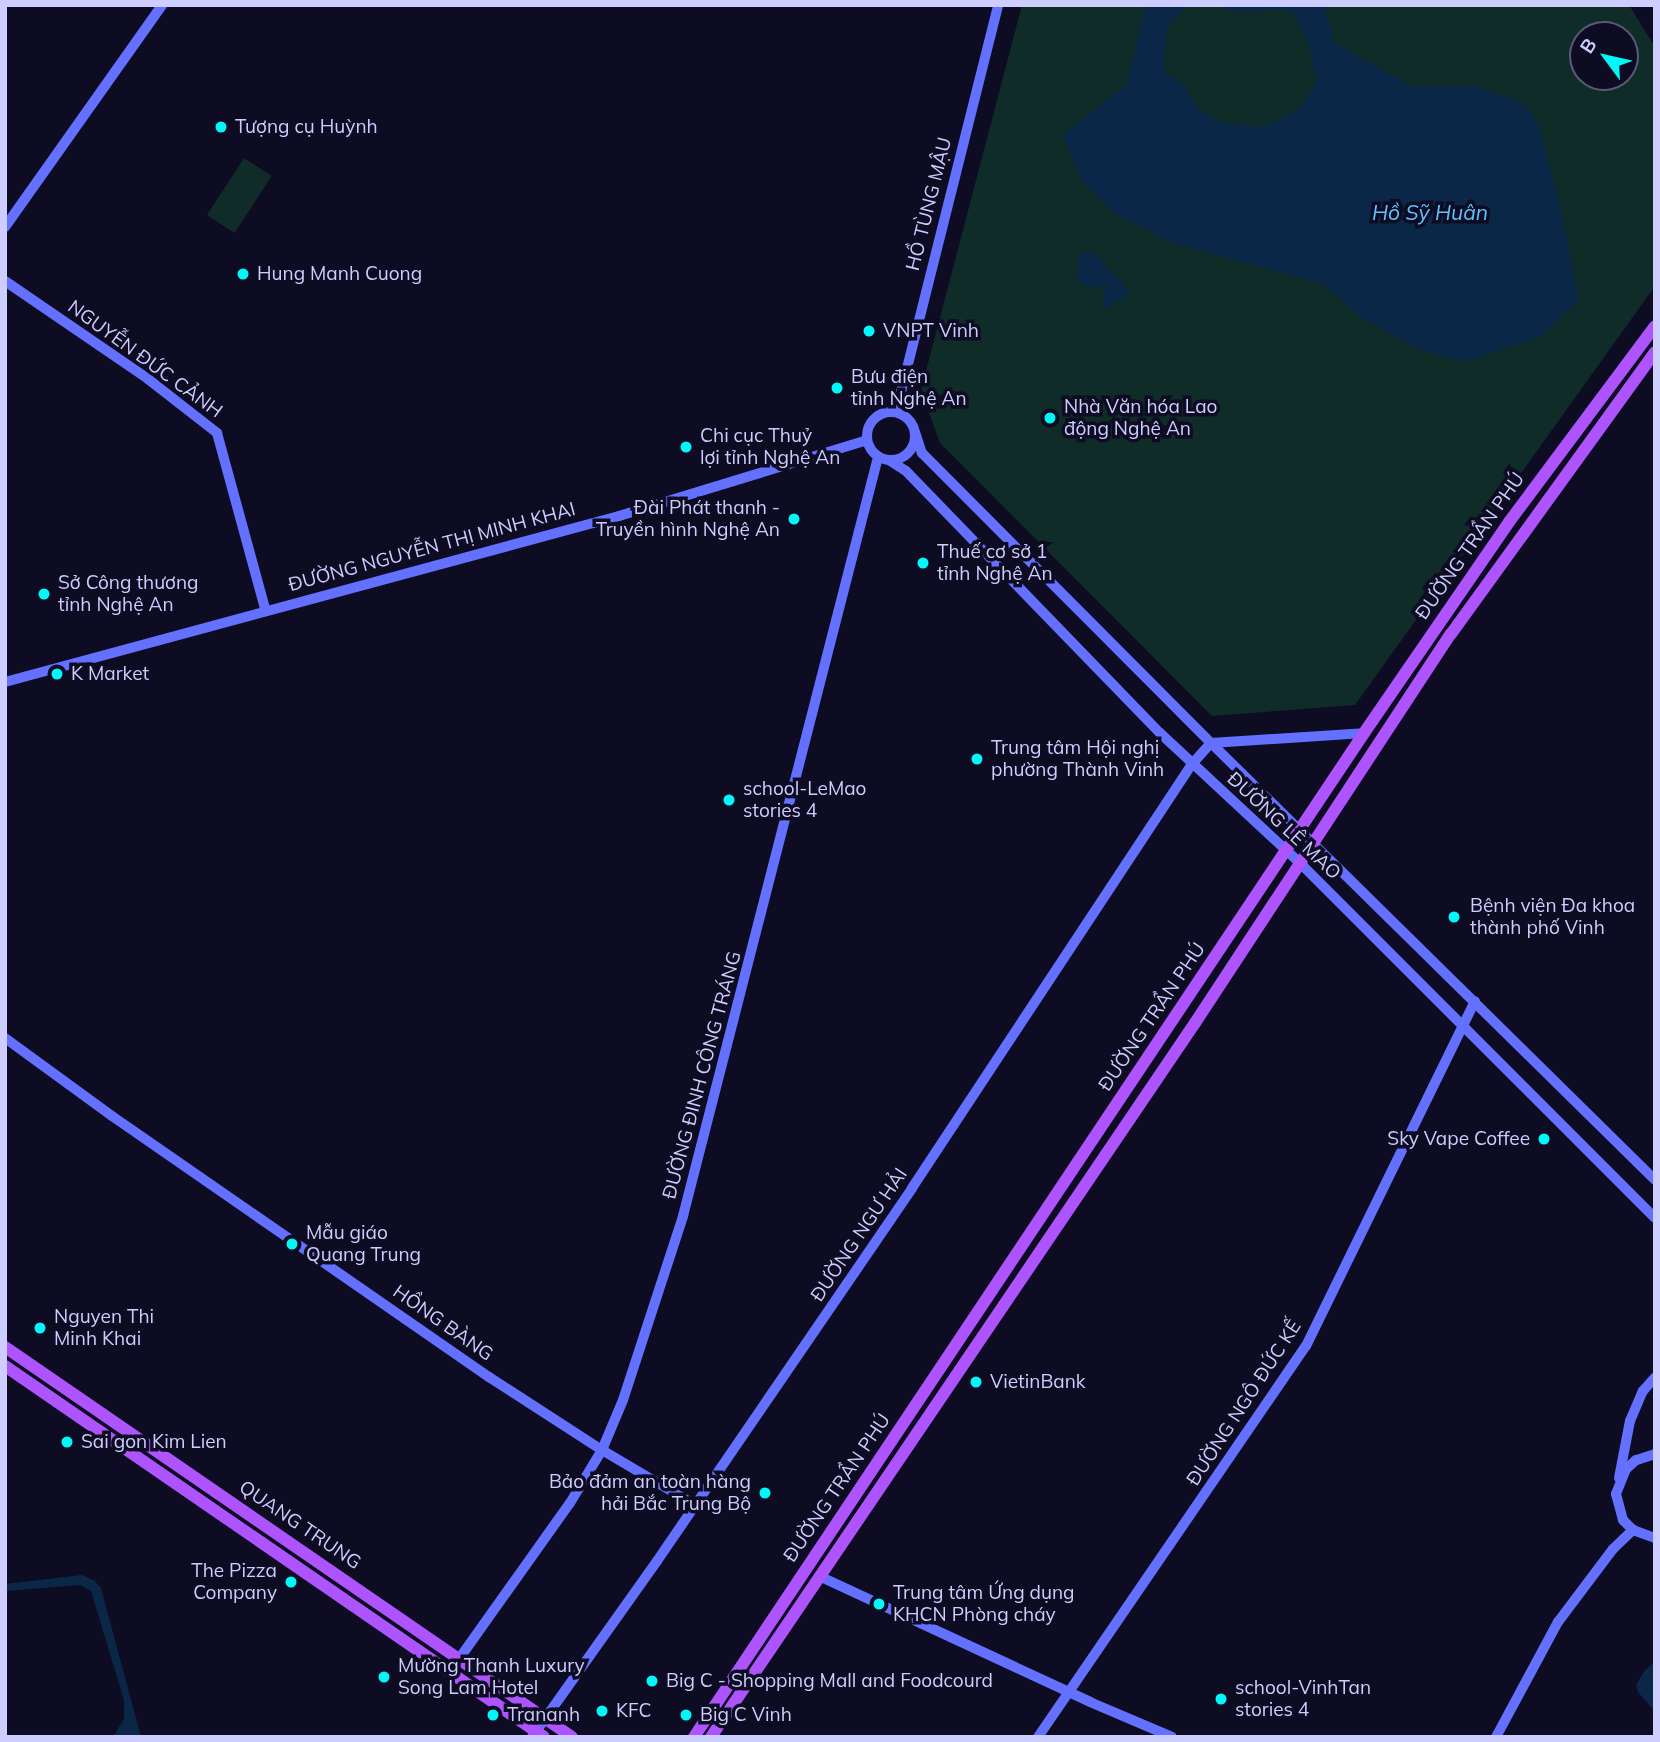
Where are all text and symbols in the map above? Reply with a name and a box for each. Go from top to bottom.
north arrow [1569,21,1639,91]
text: B [1574,34,1602,58]
place label: Tượng cụ Huỳnh [235,116,378,138]
marker: Tượng cụ Huỳnh [213,119,229,135]
street label: HỒ TÙNG MẬU [901,135,957,273]
water label: Hồ Sỹ Huân [1372,199,1488,225]
place label: Hung Manh Cuong [257,263,422,285]
marker: Hung Manh Cuong [235,266,251,282]
street label: NGUYỄN ĐỨC CẢNH [63,295,227,423]
place label: VNPT Vinh [883,320,979,342]
marker: VNPT Vinh [861,323,877,339]
place label: Bưu điện tỉnh Nghệ An [851,366,967,410]
marker: Bưu điện tỉnh Nghệ An [829,380,845,396]
place label: Nhà Văn hóa Lao động Nghệ An [1064,396,1217,440]
marker: Nhà Văn hóa Lao động Nghệ An [1042,410,1058,426]
place label: Chi cục Thuỷ lợi tỉnh Nghệ An [700,425,840,469]
marker: Chi cục Thuỷ lợi tỉnh Nghệ An [678,439,694,455]
street label: ĐƯỜNG TRẦN PHÚ [1411,468,1529,624]
place label: Đài Phát thanh - Truyền hình Nghệ An [596,497,780,541]
street label: ĐƯỜNG NGUYỄN THỊ MINH KHAI [286,498,578,596]
marker: Đài Phát thanh - Truyền hình Nghệ An [786,511,802,527]
place label: Thuế cơ sở 1 tỉnh Nghệ An [937,541,1053,585]
marker: Thuế cơ sở 1 tỉnh Nghệ An [915,555,931,571]
place label: Sở Công thương tỉnh Nghệ An [58,572,199,616]
marker: Sở Công thương tỉnh Nghệ An [36,586,52,602]
place label: K Market [71,663,149,685]
marker: K Market [49,666,65,682]
place label: Trung tâm Hội nghị phường Thành Vinh [991,737,1164,781]
marker: Trung tâm Hội nghị phường Thành Vinh [969,751,985,767]
street label: ĐƯỜNG LÊ MAO [1222,768,1346,884]
place label: school-LeMao stories 4 [743,778,866,822]
marker: school-LeMao stories 4 [721,792,737,808]
place label: Bệnh viện Đa khoa thành phố Vinh [1470,895,1635,939]
marker: Bệnh viện Đa khoa thành phố Vinh [1444,907,1464,927]
street label: ĐƯỜNG TRẦN PHÚ [1094,938,1210,1096]
street label: ĐƯỜNG ĐINH CÔNG TRÁNG [658,949,746,1201]
place label: Sky Vape Coffee [1387,1128,1530,1150]
marker: Sky Vape Coffee [1536,1131,1552,1147]
street label: ĐƯỜNG NGƯ HẢI [806,1164,912,1306]
place label: Mẫu giáo Quang Trung [306,1222,421,1266]
marker: Mẫu giáo Quang Trung [284,1236,300,1252]
street label: HỒNG BÀNG [389,1280,497,1366]
place label: Nguyen Thi Minh Khai [54,1306,154,1350]
street label: ĐƯỜNG NGÔ ĐỨC KẾ [1182,1316,1306,1490]
marker: Nguyen Thi Minh Khai [32,1320,48,1336]
place label: VietinBank [990,1371,1086,1393]
marker: VietinBank [968,1374,984,1390]
street label: ĐƯỜNG TRẦN PHÚ [779,1409,895,1567]
place label: Sai gon Kim Lien [81,1431,227,1453]
marker: Sai gon Kim Lien [59,1434,75,1450]
place label: Bảo đảm an toàn hàng hải Bắc Trung Bộ [549,1471,751,1515]
street label: QUANG TRUNG [235,1476,365,1574]
marker: Bảo đảm an toàn hàng hải Bắc Trung Bộ [757,1485,773,1501]
place label: The Pizza Company [191,1560,277,1604]
marker: The Pizza Company [283,1574,299,1590]
place label: Trung tâm Ứng dụng KHCN Phòng cháy [893,1582,1074,1626]
marker: Trung tâm Ứng dụng KHCN Phòng cháy [871,1596,887,1612]
place label: Mường Thanh Luxury Song Lam Hotel [398,1655,585,1699]
marker: Mường Thanh Luxury Song Lam Hotel [376,1669,392,1685]
place label: Big C - Shopping Mall and Foodcourd [666,1670,993,1692]
marker: Big C - Shopping Mall and Foodcourd [644,1673,660,1689]
place label: school-VinhTan stories 4 [1235,1677,1371,1721]
marker: school-VinhTan stories 4 [1213,1691,1229,1707]
place label: KFC [616,1700,651,1722]
marker: KFC [594,1703,610,1719]
place label: Trananh [507,1704,580,1726]
place label: Big C Vinh [700,1704,792,1726]
marker: Trananh [485,1707,501,1723]
marker: Big C Vinh [678,1707,694,1723]

